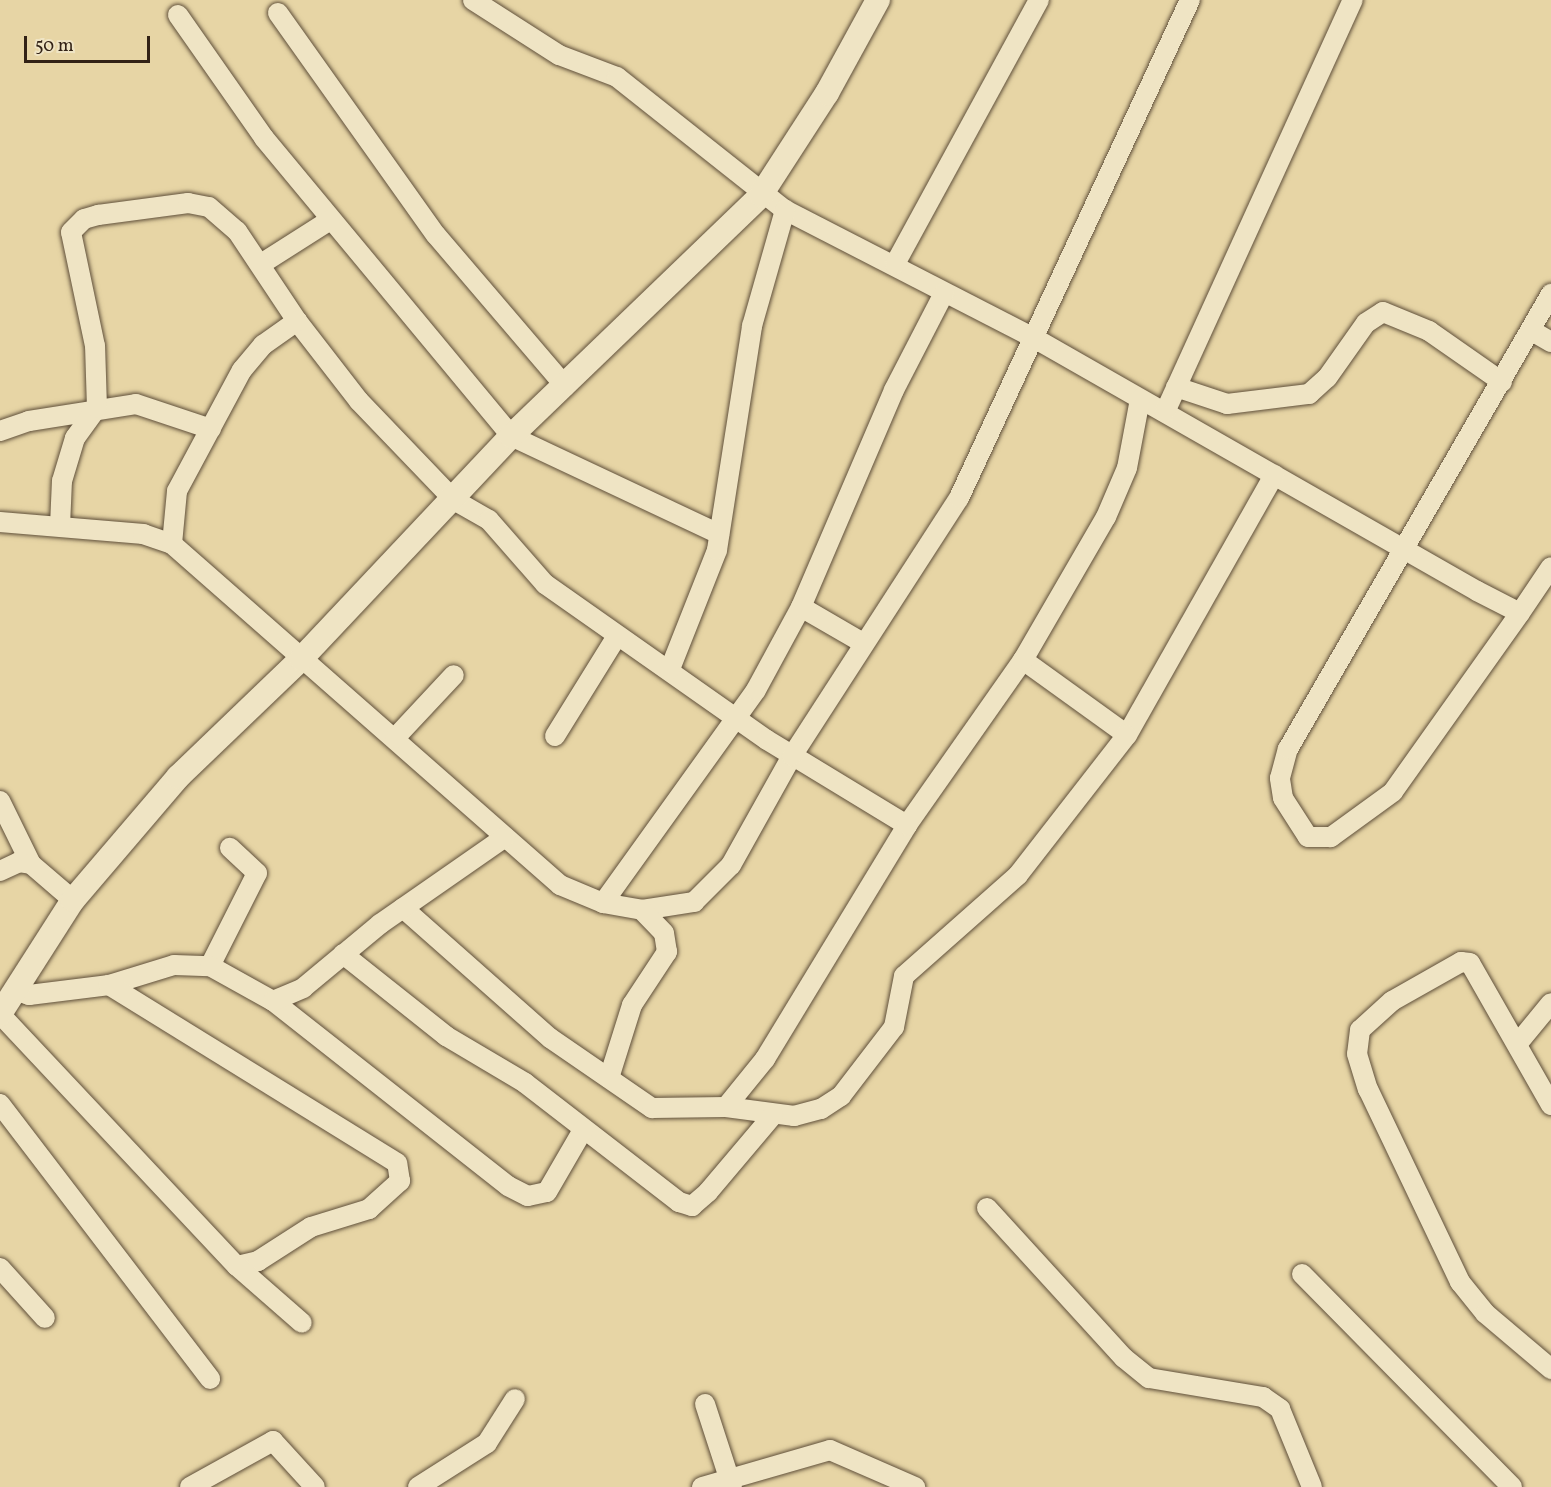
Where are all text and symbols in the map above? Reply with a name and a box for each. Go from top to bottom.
scale bar [27,24,153,62]
text: 50 m [35,34,74,59]

